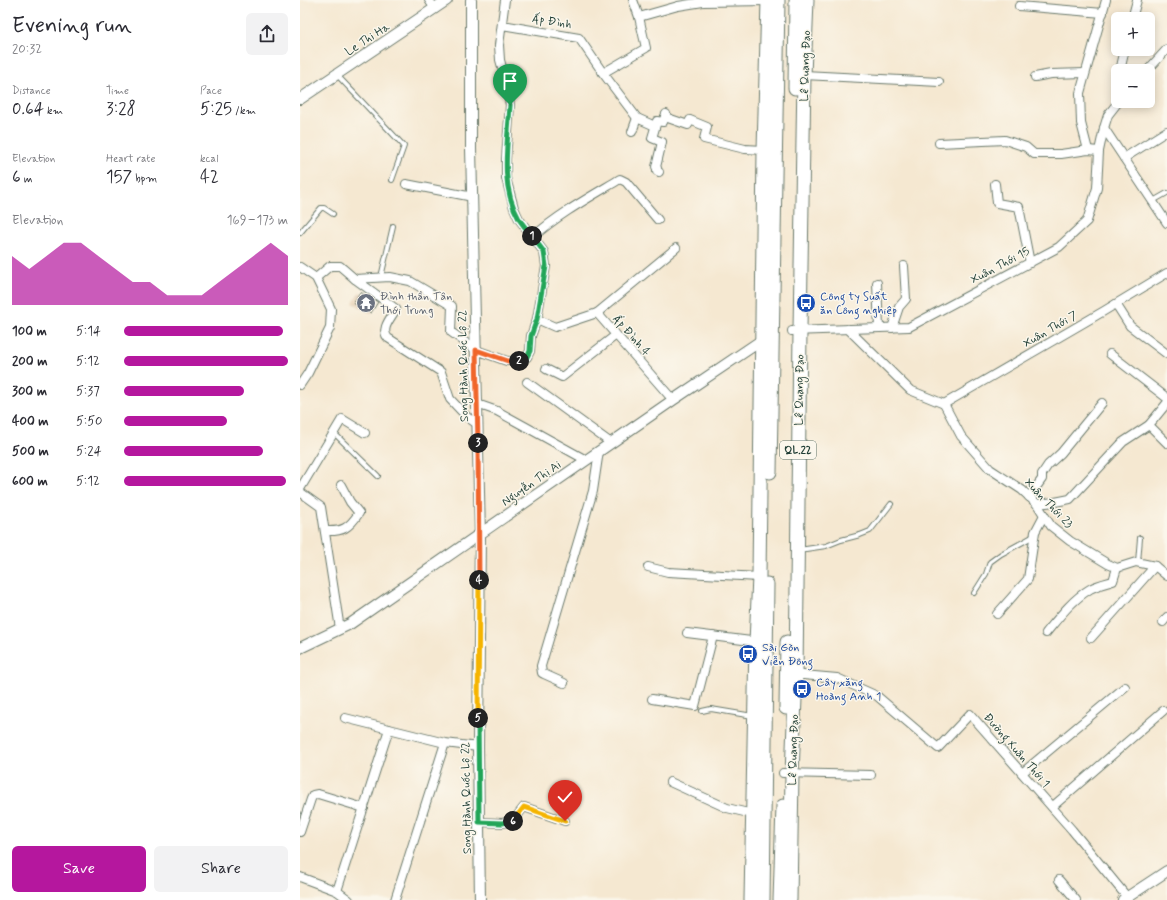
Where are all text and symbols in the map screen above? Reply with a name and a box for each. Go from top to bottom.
street label: Ấp Đình [531,11,573,33]
text: Evening run [12,12,132,40]
map controls [1111,12,1155,108]
button: + [1111,12,1155,56]
button: share [246,13,288,55]
street label: Le Thi Ha [342,19,394,60]
street label: Lê Quang Đạo [797,30,815,102]
text: 20:32 [12,41,42,58]
pin [493,64,527,105]
button: − [1111,64,1155,108]
icon: arrive [499,70,521,92]
text: Distance [12,84,51,98]
text: Time [106,84,129,98]
text: Pace [200,84,222,98]
text: 0.64 [12,98,44,120]
text: 3:28 [106,98,136,120]
text: 5:25 [200,98,232,120]
text: km [44,104,63,118]
text: /km [232,104,256,118]
text: Elevation [12,152,55,166]
text: Heart rate [106,152,155,166]
text: kcal [200,152,218,166]
text: 6 [12,166,21,188]
text: 157 [106,166,132,188]
text: 42 [200,166,219,188]
text: m [21,172,32,186]
text: bpm [132,172,157,186]
text: Elevation [12,212,63,229]
text: 169–173 m [227,212,288,229]
pin: 1 [522,226,542,246]
text: 1 [530,229,534,243]
street label: Xuân Thới 15 [968,244,1033,288]
place label: Đình thần Tân Thới Trung [380,289,452,319]
place label: Công ty Suất ăn Công nghiệp [820,289,897,320]
temple icon: Đình thần Tân Thới Trung [355,292,377,314]
bus stop icon: Công ty Suất ăn Công nghiệp [795,292,817,314]
street label: Xuân Thới 7 [1020,308,1081,352]
street label: Song Hành Quốc Lộ 22 [455,310,473,422]
street label: Ấp Đình 4 [609,312,654,360]
text: 100 m [12,323,47,340]
text: 5:14 [76,323,101,340]
pin: 2 [509,351,529,371]
text: 200 m [12,353,47,370]
text: 5:12 [76,353,100,370]
text: 2 [516,354,522,368]
street label: Lê Quang Đạo [791,354,809,426]
text: 300 m [12,383,47,400]
text: 5:37 [76,383,100,400]
text: 400 m [12,413,49,430]
text: 5:50 [76,413,103,430]
pin: 3 [468,433,488,453]
text: 3 [476,436,480,450]
road number: QL.22 [780,441,816,459]
text: 500 m [12,443,49,460]
text: 5:24 [76,443,102,460]
street label: Nguyễn Thị Ai [499,457,565,511]
text: 600 m [12,473,48,490]
text: 5:12 [76,473,100,490]
street label: Xuân Thới 23 [1020,475,1076,532]
pin: 4 [469,570,489,590]
text: 4 [476,573,482,587]
place label: Sài Gòn Viễn Đông [762,640,814,671]
bus stop icon: Sài Gòn Viễn Đông [737,643,759,665]
place label: Cây xăng Hoàng Anh 1 [816,675,881,706]
bus stop icon: Cây xăng Hoàng Anh 1 [791,678,813,700]
pin: 5 [468,708,488,728]
street label: Đường Xuân Thới 1 [979,710,1053,792]
text: 5 [475,711,481,725]
street label: Lê Quang Đạo [785,714,803,786]
street label: Song Hành Quốc Lộ 22 [458,742,476,854]
pin [548,780,582,821]
icon: check [554,786,576,808]
pin: 6 [503,811,523,831]
text: 6 [510,814,516,828]
button: Save [12,846,146,892]
button: Share [154,846,288,892]

